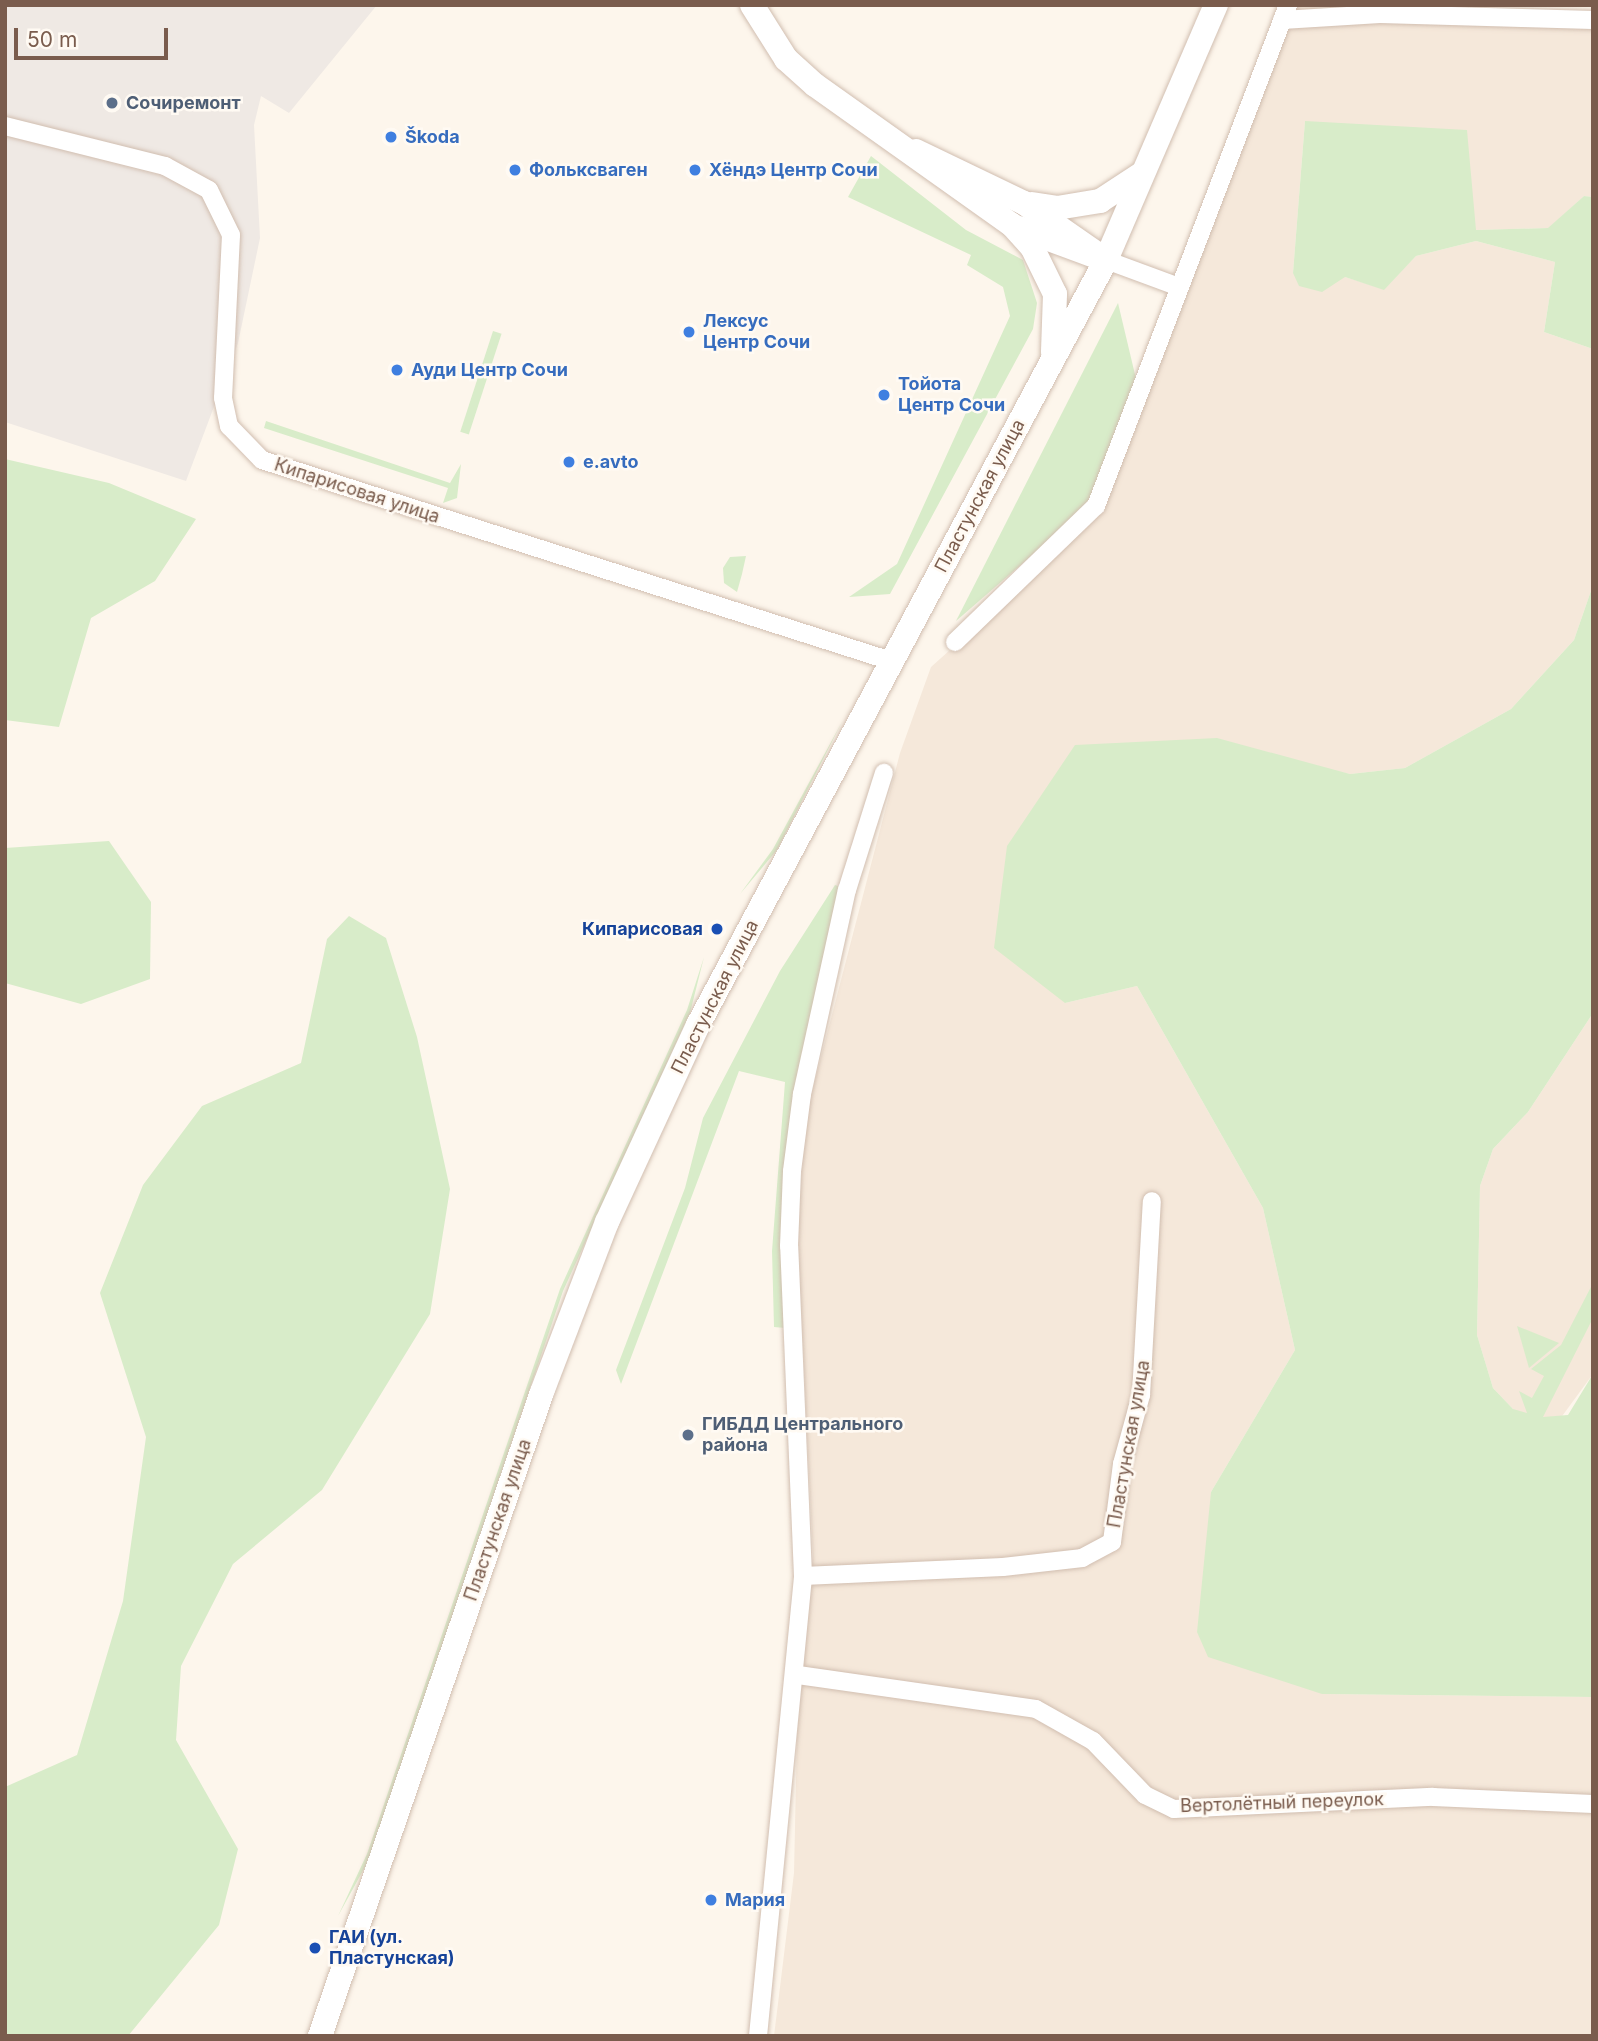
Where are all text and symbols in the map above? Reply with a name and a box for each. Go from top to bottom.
scale bar [18,14,172,58]
text: 50 m [27,27,77,52]
place label: Сочиремонт [126,92,241,114]
marker: Сочиремонт [104,95,120,111]
place label: Škoda [405,126,460,148]
marker: Škoda [383,129,399,145]
place label: Фольксваген [529,159,648,181]
place label: Хёндэ Центр Сочи [709,159,878,181]
marker: Фольксваген [507,162,523,178]
marker: Хёндэ Центр Сочи [687,162,703,178]
place label: Лексус Центр Сочи [703,311,810,354]
marker: Лексус Центр Сочи [681,324,697,340]
place label: Ауди Центр Сочи [411,359,568,381]
marker: Ауди Центр Сочи [389,362,405,378]
place label: Тойота Центр Сочи [898,374,1005,416]
marker: Тойота Центр Сочи [876,387,892,403]
street label: Пластунская улица [931,416,1029,576]
place label: e.avto [583,451,638,473]
street label: Кипарисовая улица [272,454,442,528]
marker: e.avto [561,454,577,470]
street label: Пластунская улица [667,916,763,1078]
place label: Кипарисовая [582,918,703,940]
marker: Кипарисовая [709,921,725,937]
street label: Пластунская улица [1104,1358,1154,1530]
place label: ГИБДД Центрального района [702,1414,903,1456]
marker: ГИБДД Центрального района [680,1427,696,1443]
street label: Пластунская улица [460,1436,536,1604]
street label: Вертолётный переулок [1180,1789,1384,1817]
place label: Мария [725,1889,785,1911]
marker: Мария [703,1892,719,1908]
place label: ГАИ (ул. Пластунская) [329,1927,455,1969]
marker: ГАИ (ул. Пластунская) [307,1940,323,1956]

